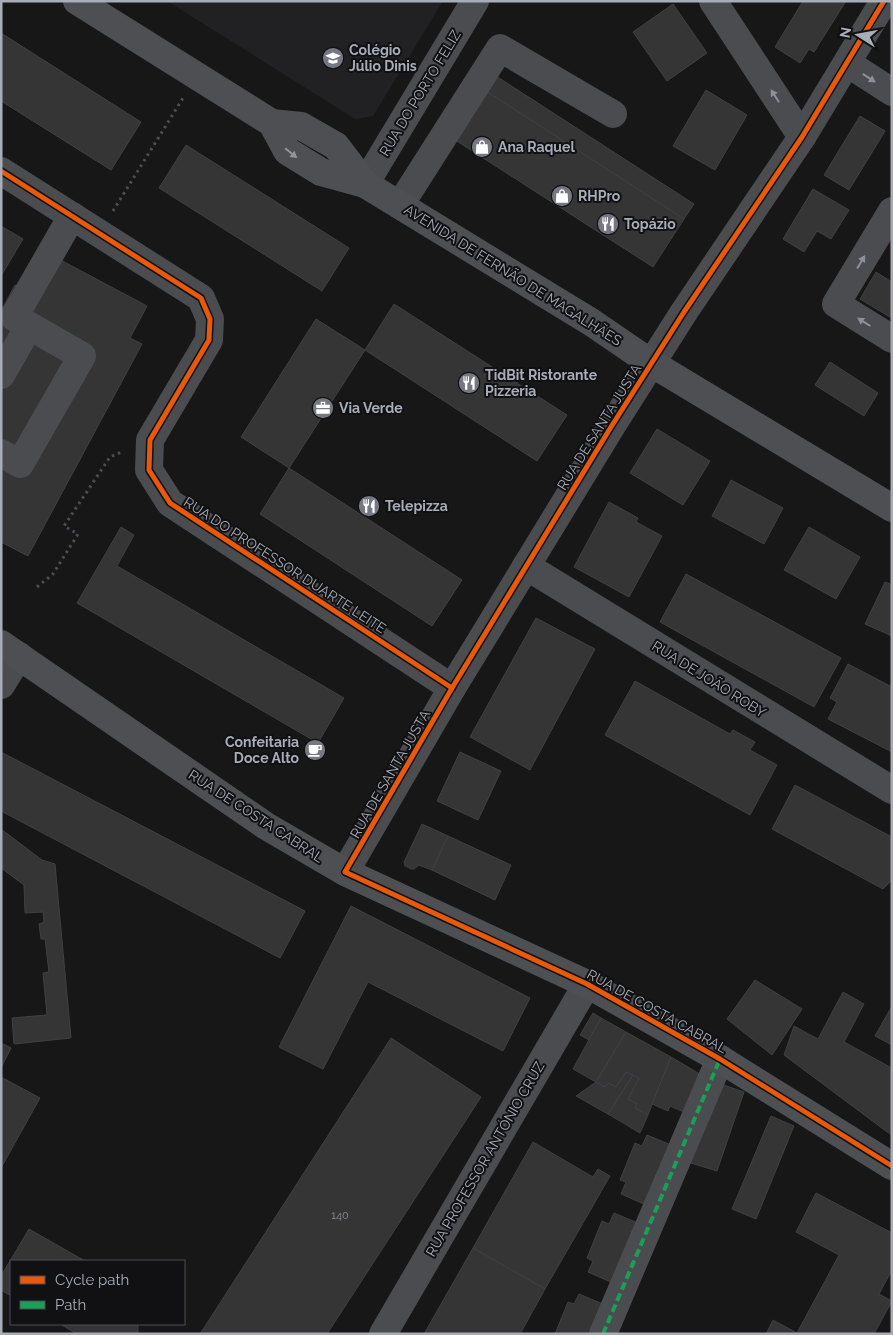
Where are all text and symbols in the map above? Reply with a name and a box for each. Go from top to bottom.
north arrow [833,10,883,60]
text: N [836,26,854,39]
street label: RUA DO PORTO FELIZ [376,27,464,159]
place label: Colégio Júlio Dinis [349,42,417,74]
school or university icon: Colégio Júlio Dinis [321,46,345,70]
one-way arrow [863,73,876,82]
one-way arrow [770,89,780,103]
shop icon: Ana Raquel [470,135,494,159]
place label: Ana Raquel [498,139,575,155]
one-way arrow [285,147,298,158]
shop icon: RHPro [550,184,574,208]
place label: RHPro [578,188,621,204]
street label: AVENIDA DE FERNÃO DE MAGALHÃES [401,200,626,349]
restaurant icon: Topázio [596,212,620,236]
place label: Topázio [624,216,676,232]
one-way arrow [857,255,865,270]
one-way arrow [857,317,870,326]
street label: RUA DE SANTA JUSTA [554,361,645,493]
place label: TidBit Ristorante Pizzeria [485,367,598,399]
restaurant icon: TidBit Ristorante Pizzeria [457,371,481,395]
office icon: Via Verde [311,396,335,420]
place label: Via Verde [339,400,403,416]
street label: RUA DO PROFESSOR DUARTE LEITE [181,494,389,636]
restaurant icon: Telepizza [357,494,381,518]
place label: Telepizza [385,498,448,514]
street label: RUA DE JOÃO ROBY [649,637,769,721]
street label: RUA DE SANTA JUSTA [347,707,434,841]
place label: Confeitaria Doce Alto [225,734,300,766]
cafe icon: Confeitaria Doce Alto [303,738,327,762]
street label: RUA DE COSTA CABRAL [186,766,326,866]
street label: RUA DE COSTA CABRAL [584,966,730,1056]
street label: RUA PROFESSOR ANTÓNIO CRUZ [422,1058,548,1259]
house number: 140 [331,1209,349,1222]
legend [10,1260,185,1325]
text: Cycle path [55,1271,129,1289]
text: Path [55,1296,86,1314]

